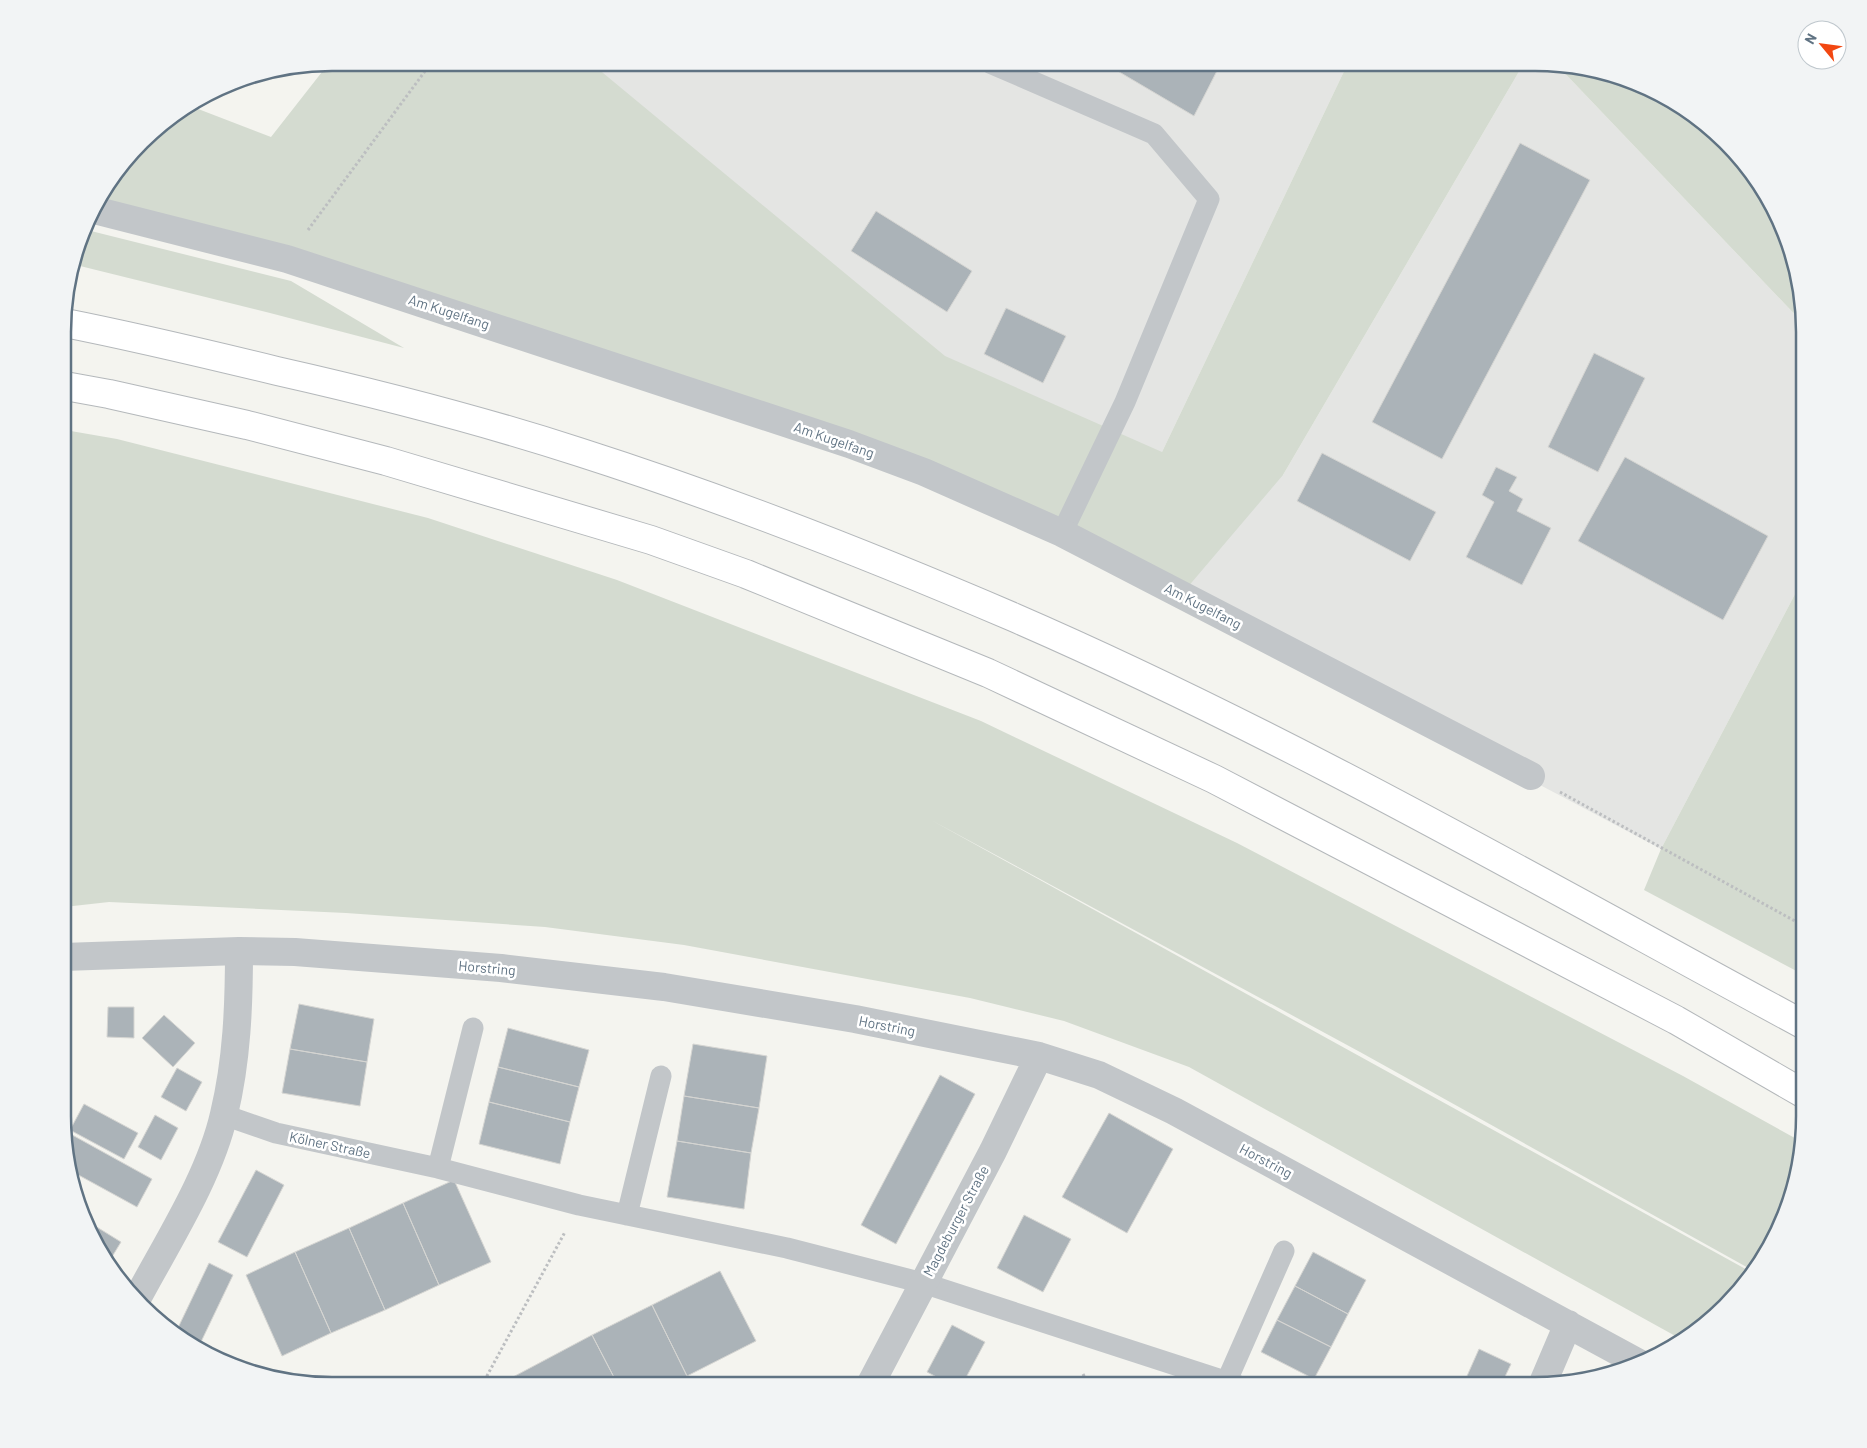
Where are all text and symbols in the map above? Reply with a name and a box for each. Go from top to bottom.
north arrow [1797,20,1847,70]
text: N [1801,30,1820,47]
street label: Am Kugelfang [407,290,492,333]
street label: Am Kugelfang [792,418,877,461]
street label: Am Kugelfang [1162,579,1245,632]
street label: Horstring [458,957,516,978]
street label: Horstring [857,1012,917,1039]
street label: Kölner Straße [288,1128,372,1161]
street label: Horstring [1237,1140,1296,1182]
street label: Magdeburger Straße [919,1162,992,1279]

